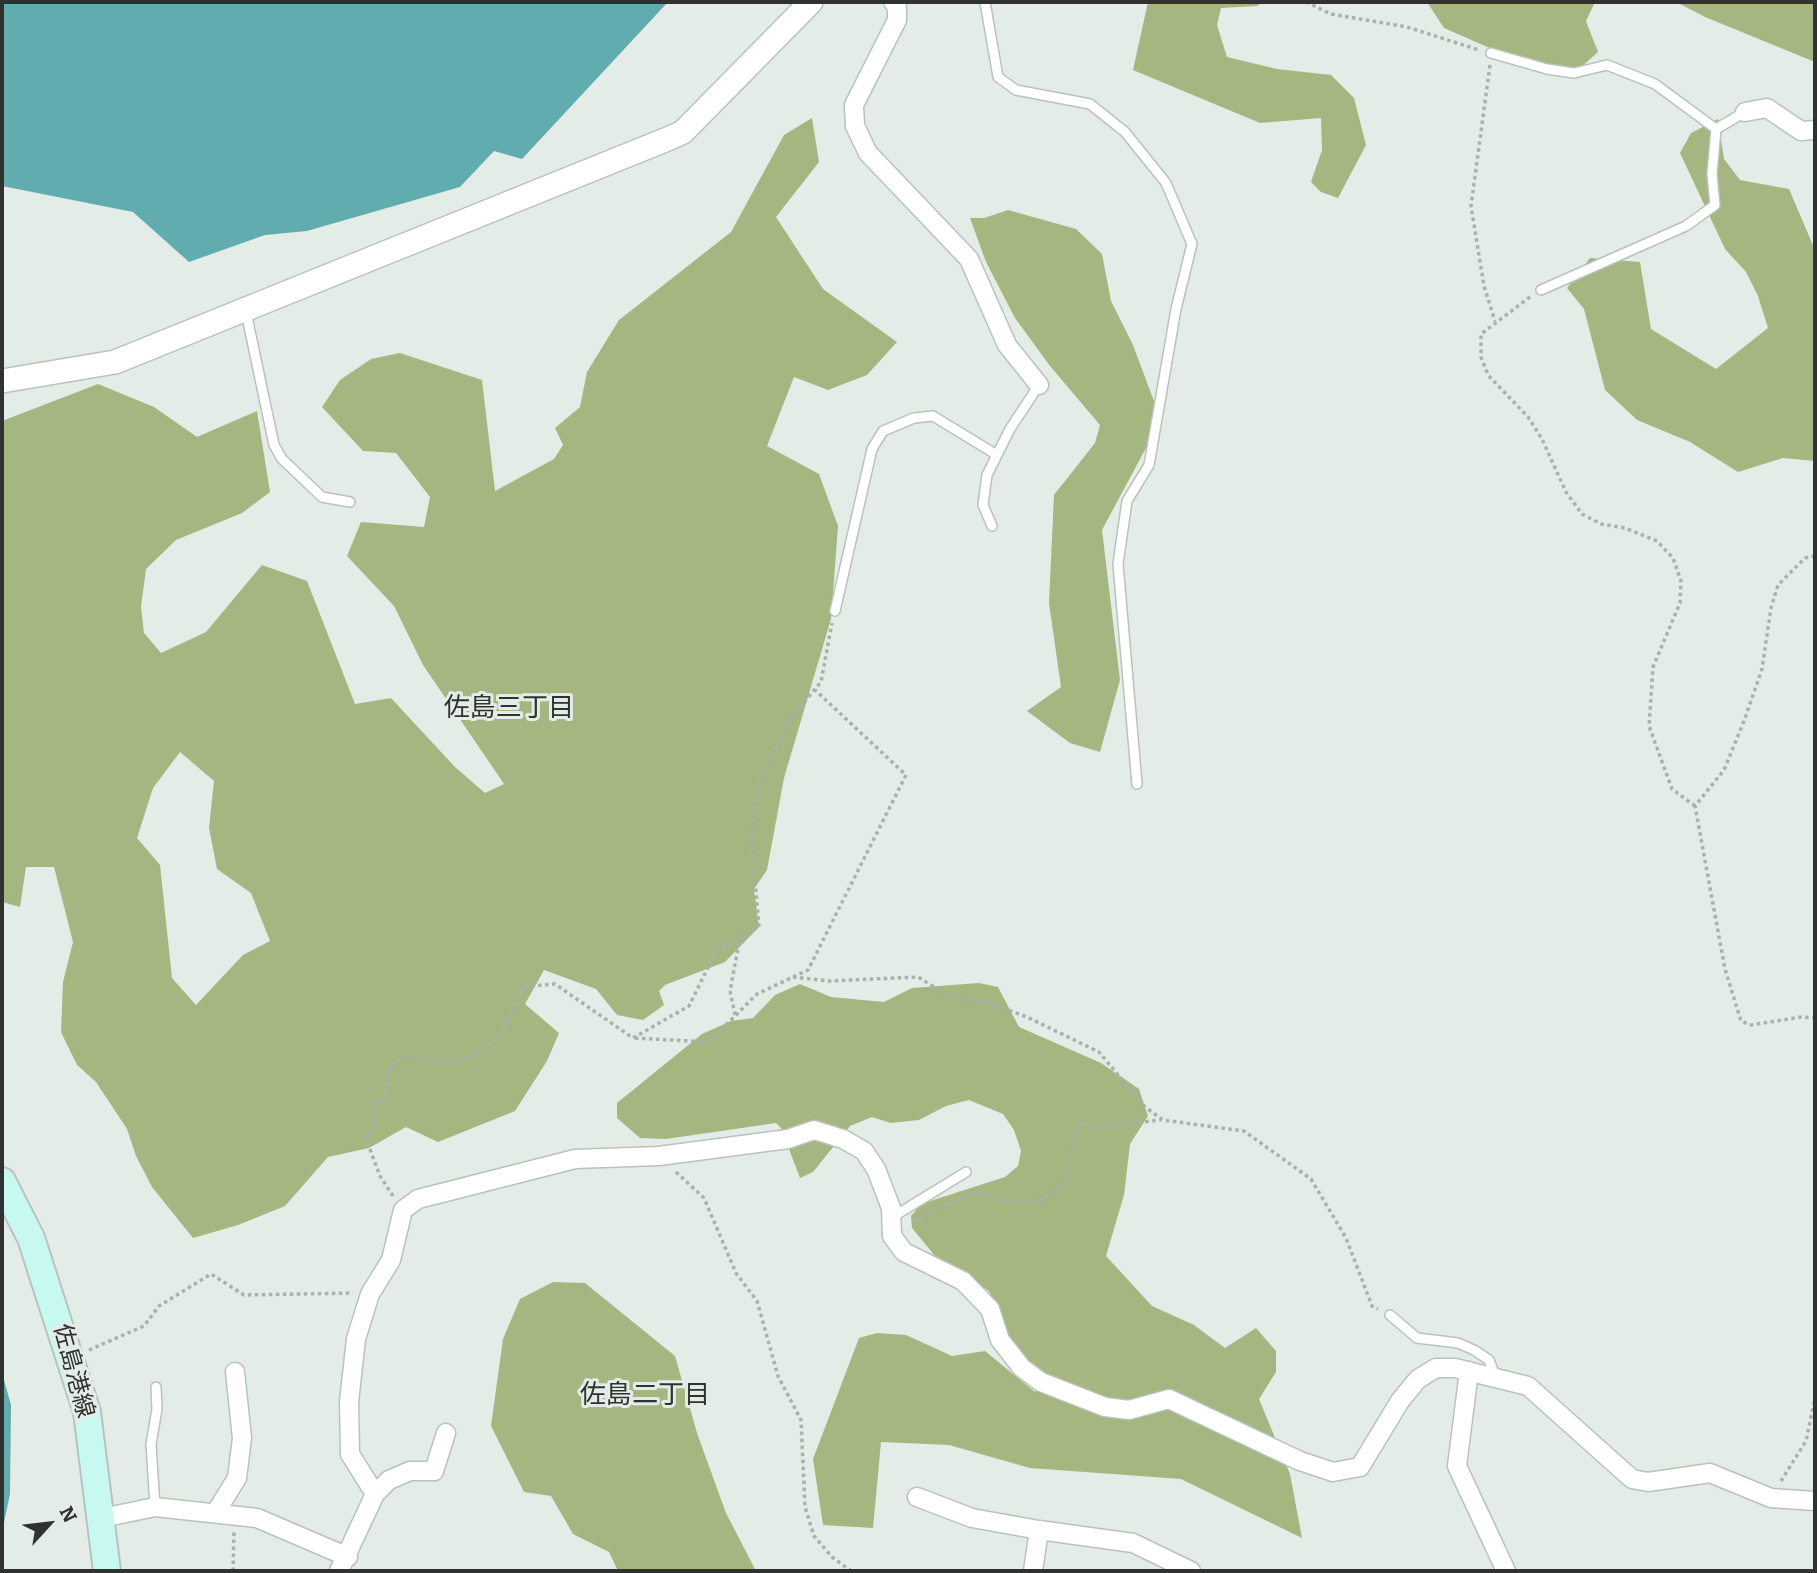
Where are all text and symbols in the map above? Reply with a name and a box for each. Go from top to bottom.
district label: 佐島三丁目 [444,693,574,725]
street label: 佐島港線 [47,1321,99,1421]
district label: 佐島二丁目 [580,1380,710,1412]
north arrow [14,1489,84,1559]
text: N [55,1502,82,1526]

